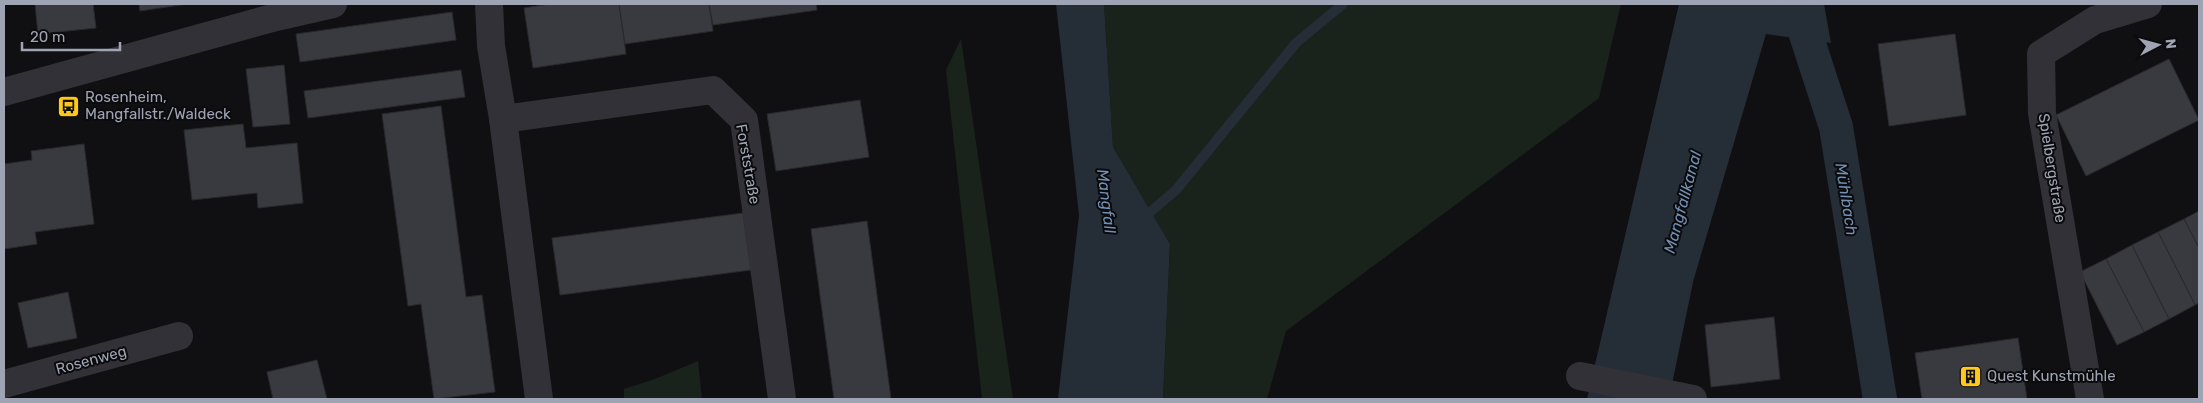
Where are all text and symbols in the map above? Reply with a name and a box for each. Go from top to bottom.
scale bar [22,20,120,52]
north arrow [2133,20,2183,70]
text: 20 m [30,28,65,46]
text: N [2161,38,2179,50]
place label: Rosenheim, Mangfallstr./Waldeck [85,88,231,123]
bus stop icon: Rosenheim, Mangfallstr./Waldeck [57,94,81,118]
street label: Spielbergstraße [2034,112,2070,224]
street label: Forststraße [732,123,764,205]
water label: Mangfallkanal [1660,148,1706,255]
water label: Mühlbach [1831,161,1862,237]
water label: Mangfall [1093,168,1120,235]
street label: Rosenweg [54,342,128,378]
building icon: Quest Kunstmühle [1959,364,1983,388]
place label: Quest Kunstmühle [1987,367,2116,385]

